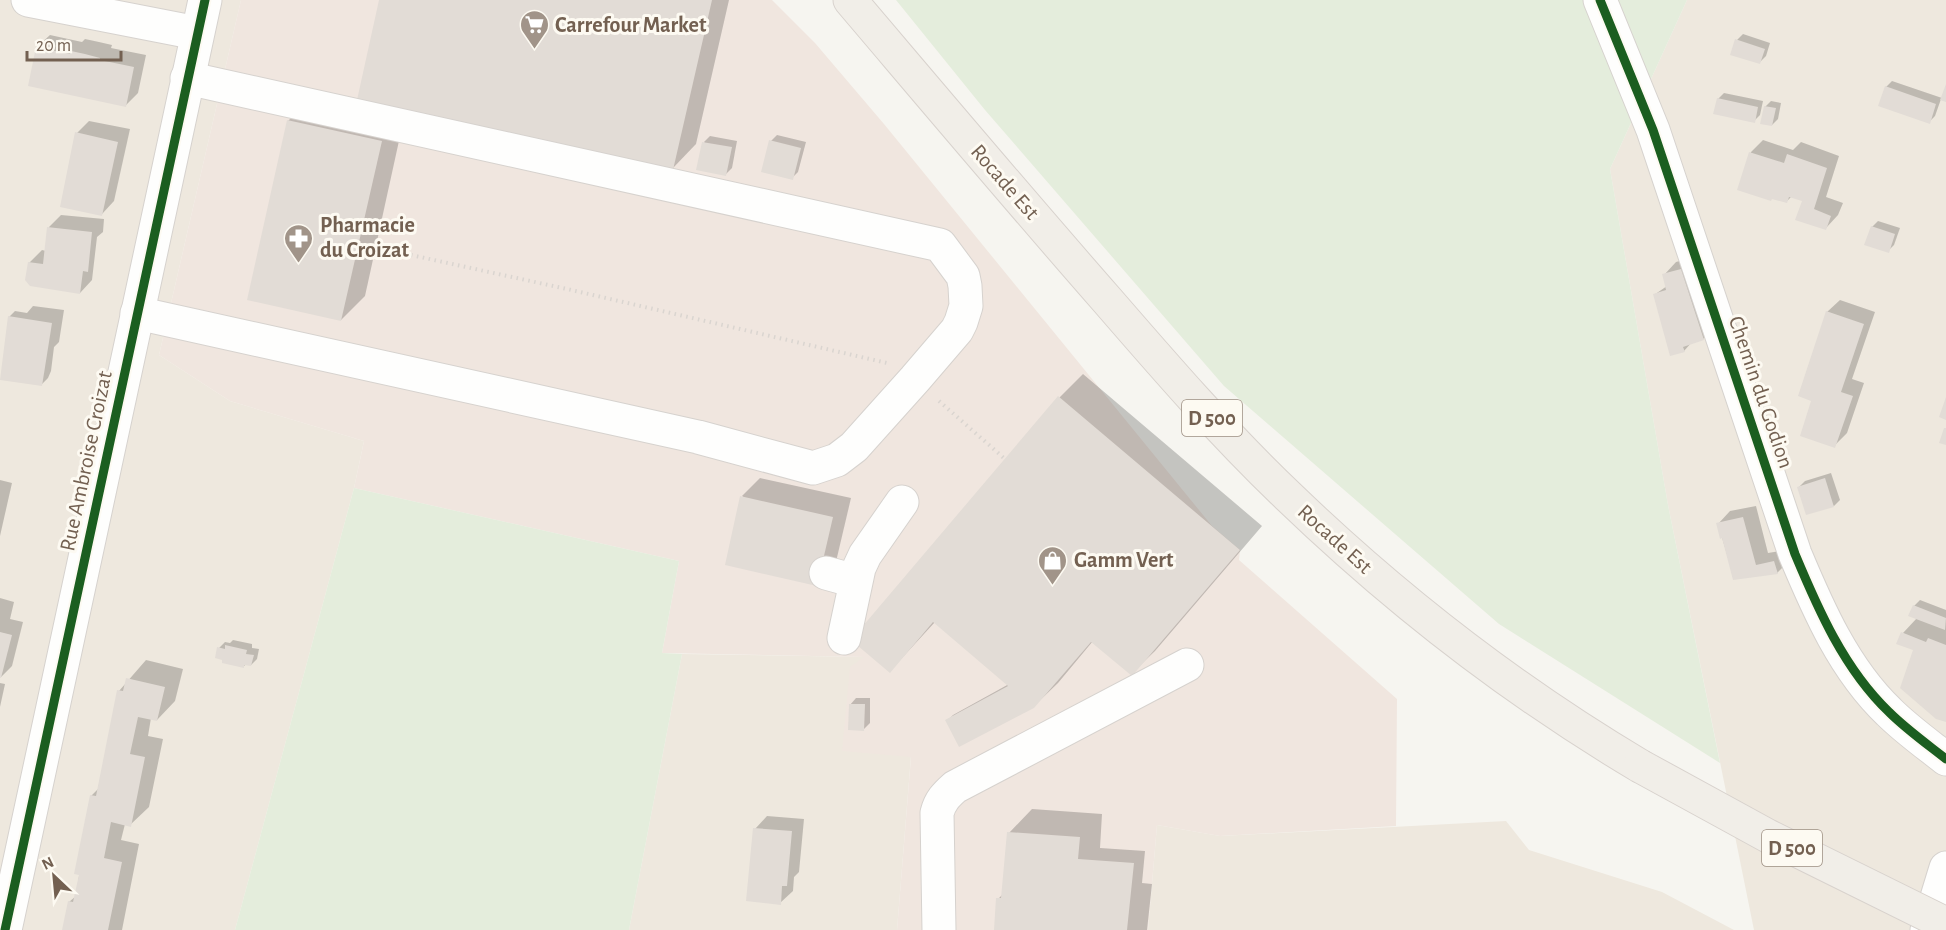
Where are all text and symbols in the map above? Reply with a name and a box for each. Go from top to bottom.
supermarket icon: Carrefour Market [518,9,550,51]
place label: Carrefour Market [555,14,707,36]
scale bar [27,24,122,62]
text: 20 m [36,37,71,55]
street label: Rocade Est [967,140,1043,224]
place label: Pharmacie du Croizat [320,214,415,261]
pharmacy icon: Pharmacie du Croizat [283,222,315,264]
street label: Chemin du Godion [1725,313,1797,471]
street label: Rue Ambroise Croizat [56,369,116,553]
road number: D 500 [1182,400,1242,436]
street label: Rocade Est [1294,500,1376,578]
shop icon: Gamm Vert [1037,544,1069,586]
place label: Gamm Vert [1074,549,1174,571]
road number: D 500 [1762,830,1822,866]
north arrow [24,846,84,906]
text: N [39,854,56,873]

